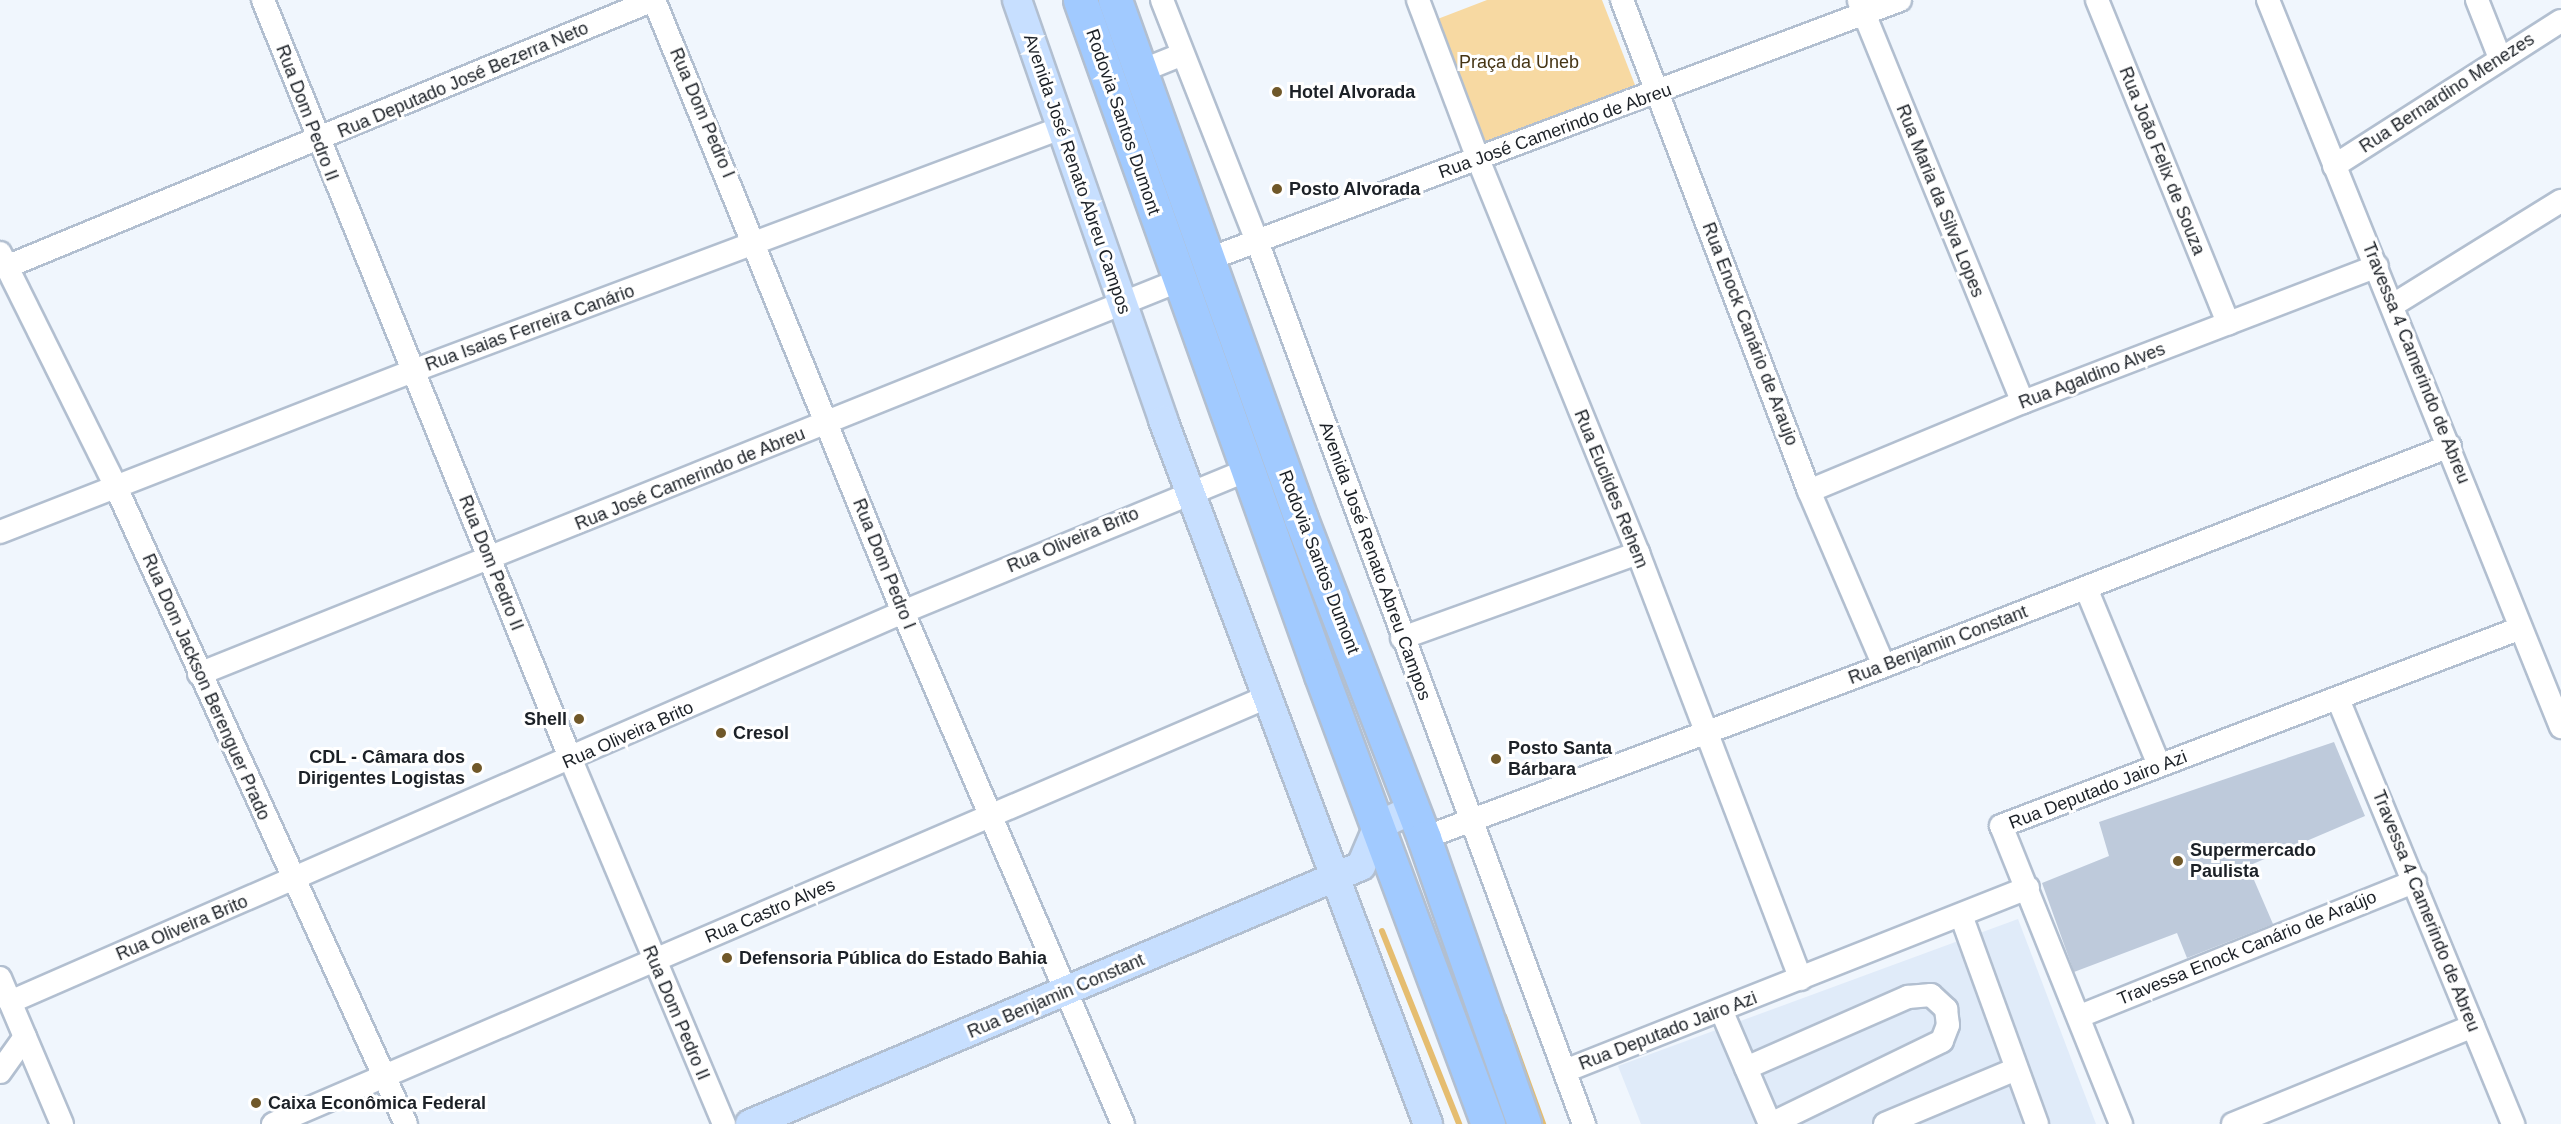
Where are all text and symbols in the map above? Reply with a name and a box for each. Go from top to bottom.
street label: Rua Deputado José Bezerra Neto [334,17,592,143]
street label: Rodovia Santos Dumont [1081,26,1165,218]
street label: Rua Bernardino Menezes [2356,28,2538,158]
street label: Avenida José Renato Abreu Campos [1019,31,1135,317]
street label: Rua Dom Pedro II [271,42,343,184]
street label: Rua Dom Pedro I [665,45,739,181]
park label: Praça da Uneb [1459,51,1579,73]
street label: Rua João Felix de Souza [2114,64,2210,258]
street label: Rua José Camerindo de Abreu [1435,79,1675,183]
place label: Hotel Alvorada [1289,81,1416,103]
marker: Hotel Alvorada [1270,85,1284,99]
street label: Rua Maria da Silva Lopes [1891,101,1989,301]
place label: Posto Alvorada [1289,178,1421,200]
marker: Posto Alvorada [1270,182,1284,196]
street label: Rua Enock Canário de Araujo [1697,219,1803,449]
street label: Travessa 4 Camerindo de Abreu [2357,239,2475,487]
street label: Rua Isaias Ferreira Canário [422,280,638,376]
street label: Rua Agaldino Alves [2015,338,2169,414]
street label: Rua Euclides Rehem [1569,407,1653,571]
street label: Avenida José Renato Abreu Campos [1314,418,1436,704]
street label: Rua José Camerindo de Abreu [571,423,809,535]
street label: Rodovia Santos Dumont [1274,467,1364,657]
street label: Rua Dom Pedro II [454,492,528,634]
street label: Rua Dom Pedro I [848,495,920,633]
street label: Rua Oliveira Brito [1004,503,1142,577]
street label: Rua Dom Jackson Berenguer Prado [137,551,275,823]
street label: Rua Benjamin Constant [1845,601,2031,689]
street label: Rua Oliveira Brito [559,696,697,774]
place label: Shell [524,708,567,730]
marker: Shell [572,712,586,726]
place label: Cresol [733,722,789,744]
marker: Cresol [714,726,728,740]
place label: Posto Santa Bárbara [1508,738,1612,780]
street label: Rua Deputado Jairo Azi [2005,746,2191,834]
place label: CDL - Câmara dos Dirigentes Logistas [298,747,465,789]
marker: Posto Santa Bárbara [1489,752,1503,766]
marker: CDL - Câmara dos Dirigentes Logistas [470,761,484,775]
street label: Travessa 4 Camerindo de Abreu [2367,787,2485,1035]
place label: Supermercado Paulista [2190,840,2316,882]
marker: Supermercado Paulista [2171,854,2185,868]
street label: Rua Castro Alves [701,874,839,948]
street label: Travessa Enock Canário de Araújo [2114,886,2380,1010]
street label: Rua Oliveira Brito [113,891,251,965]
street label: Rua Dom Pedro II [638,942,714,1084]
place label: Defensoria Pública do Estado Bahia [739,947,1047,969]
street label: Rua Benjamin Constant [964,949,1148,1043]
marker: Defensoria Pública do Estado Bahia [720,951,734,965]
street label: Rua Deputado Jairo Azi [1575,987,1761,1075]
place label: Caixa Econômica Federal [268,1092,486,1114]
marker: Caixa Econômica Federal [249,1096,263,1110]

